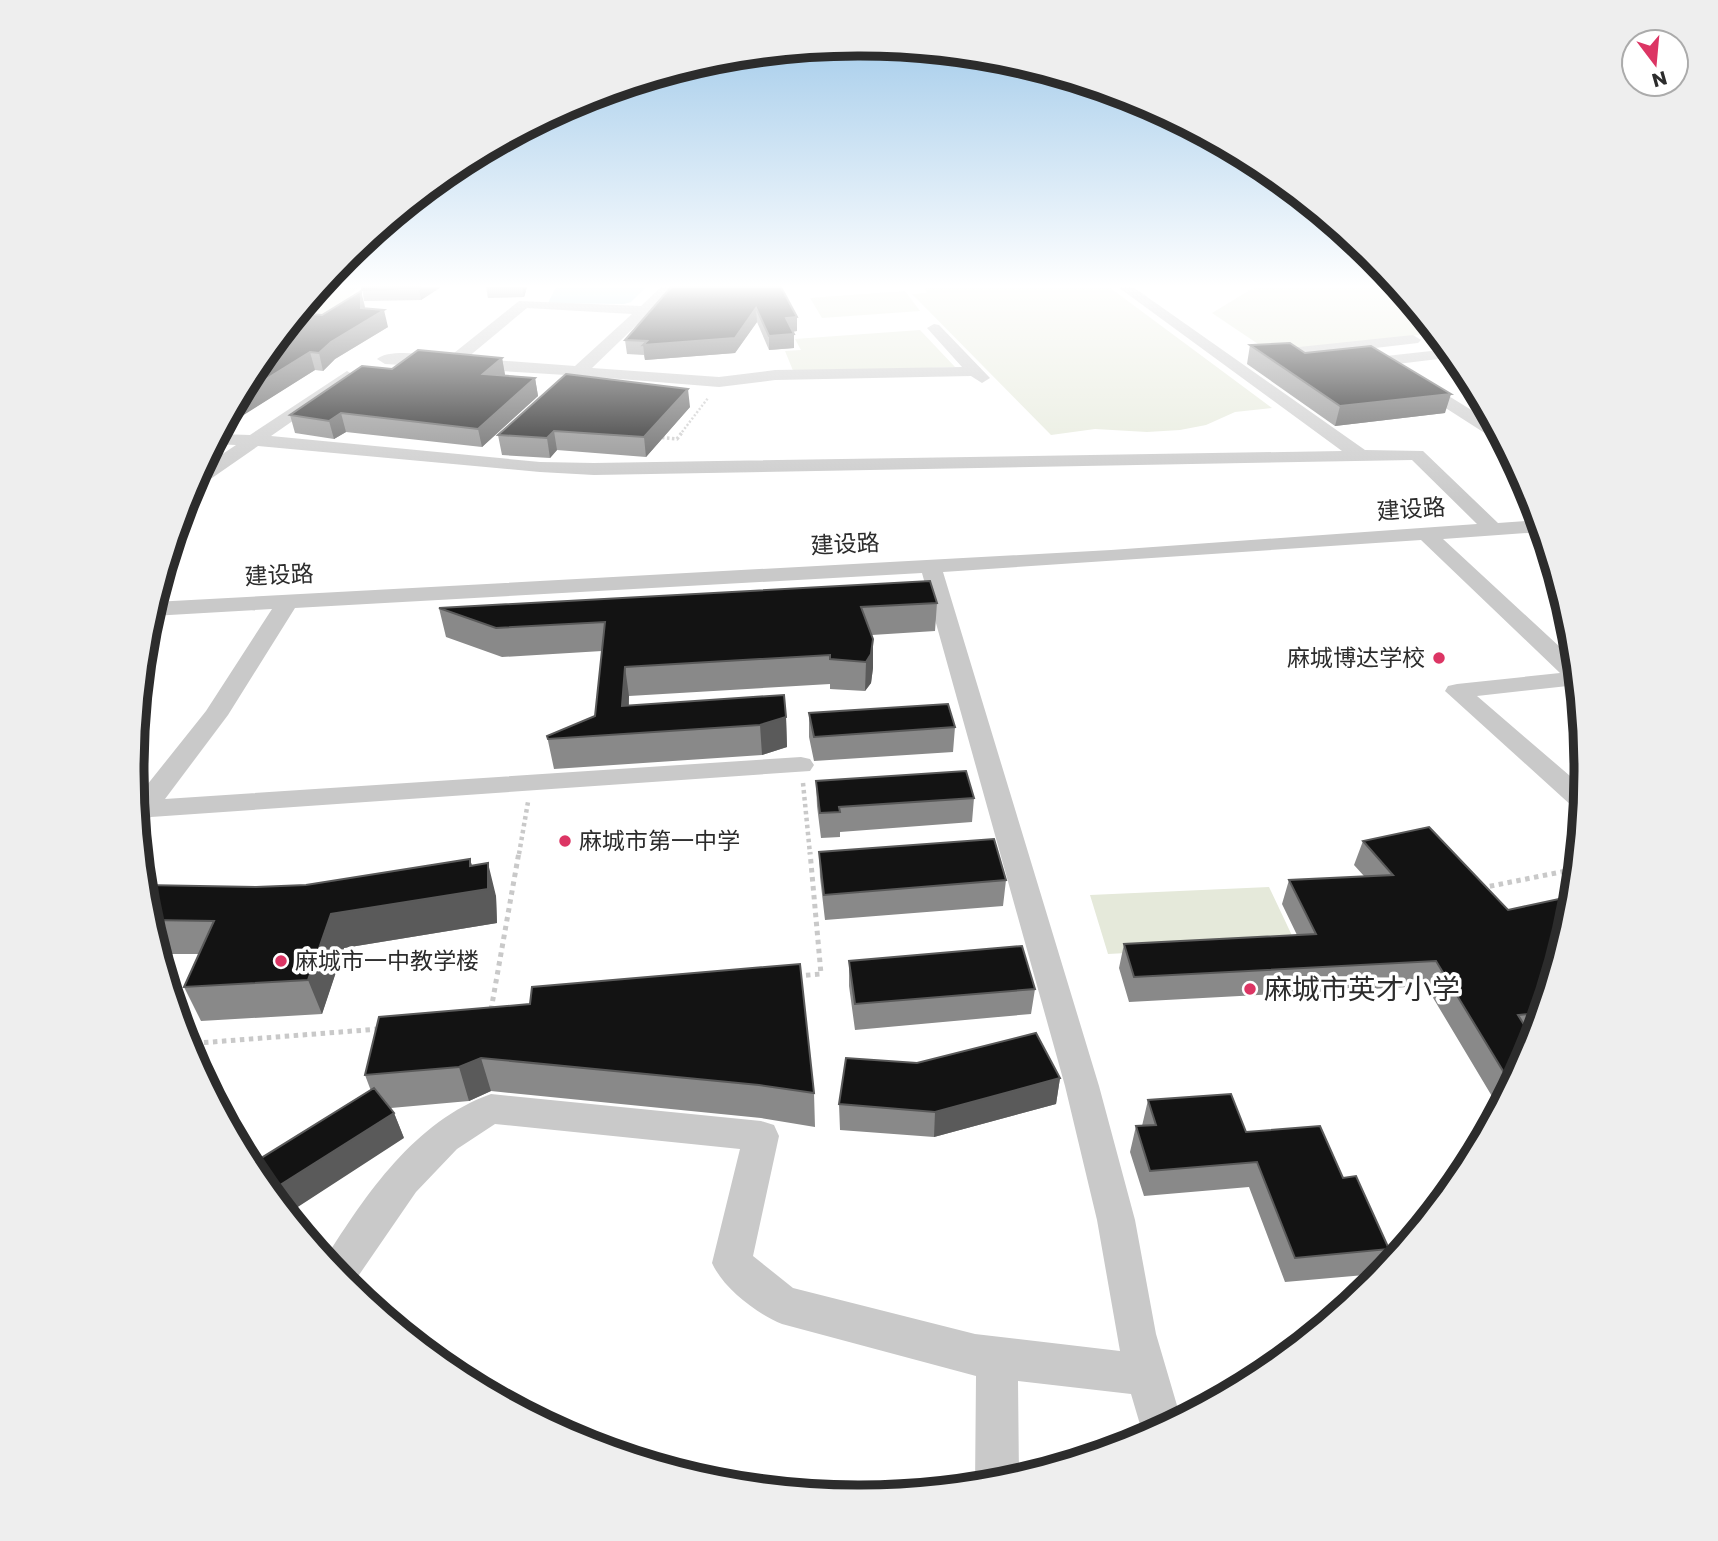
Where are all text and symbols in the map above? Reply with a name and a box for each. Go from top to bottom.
north arrow [1620,28,1690,98]
text: N [1649,64,1670,94]
street label: 建设路 [1375,491,1447,527]
street label: 建设路 [810,526,880,562]
street label: 建设路 [244,557,314,593]
place label: 麻城博达学校 [1287,642,1425,674]
marker: 麻城博达学校 [1431,650,1447,666]
place label: 麻城市第一中学 [579,825,740,857]
marker: 麻城市第一中学 [557,833,573,849]
place label: 麻城市一中教学楼 [295,945,479,977]
marker: 麻城市一中教学楼 [273,953,289,969]
place label: 麻城市英才小学 [1264,970,1460,1009]
marker: 麻城市英才小学 [1242,981,1258,997]

